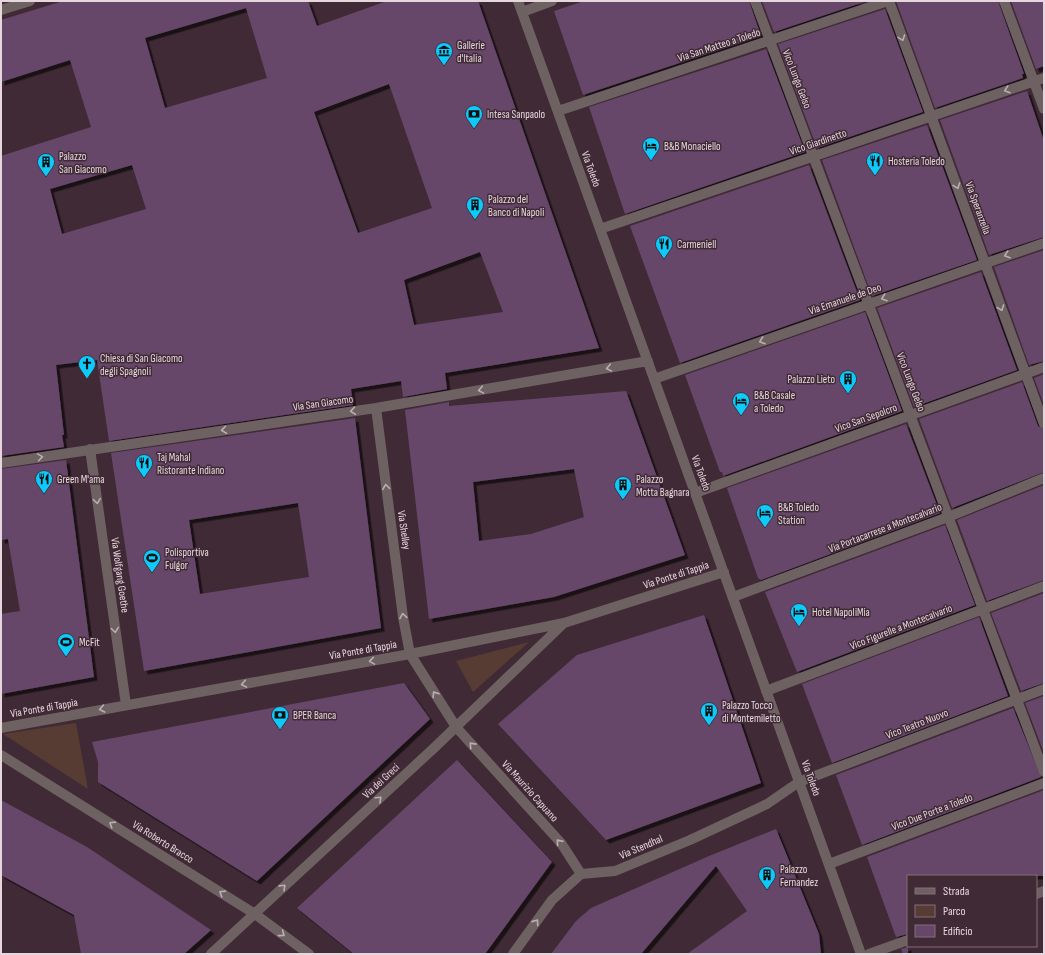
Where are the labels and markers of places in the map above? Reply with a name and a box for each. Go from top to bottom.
place label: Gallerie d'Italia [457,39,485,65]
museum icon: Gallerie d'Italia [434,41,454,66]
bank icon: Intesa Sanpaolo [464,104,484,129]
place label: Intesa Sanpaolo [487,108,546,121]
hotel icon: B&B Monaciello [641,136,661,161]
place label: B&B Monaciello [664,140,721,153]
place label: Palazzo San Giacomo [59,150,107,176]
restaurant icon: Hosteria Toledo [865,151,885,176]
building icon: Palazzo San Giacomo [36,152,56,177]
place label: Hosteria Toledo [888,155,945,168]
place label: Palazzo del Banco di Napoli [488,193,544,219]
building icon: Palazzo del Banco di Napoli [465,195,485,220]
restaurant icon: Carmeniell [654,234,674,259]
place label: Carmeniell [677,238,716,251]
place label: Chiesa di San Giacomo degli Spagnoli [100,352,183,378]
church icon: Chiesa di San Giacomo degli Spagnoli [77,354,97,379]
building icon: Palazzo Lieto [838,369,858,394]
place label: Palazzo Lieto [788,373,835,386]
place label: B&B Casale a Toledo [754,389,795,415]
hotel icon: B&B Casale a Toledo [731,391,751,416]
place label: Taj Mahal Ristorante Indiano [157,451,225,477]
restaurant icon: Taj Mahal Ristorante Indiano [134,453,154,478]
restaurant icon: Green M'ama [34,469,54,494]
place label: Green M'ama [57,473,105,486]
place label: Palazzo Motta Bagnara [636,473,689,499]
building icon: Palazzo Motta Bagnara [613,475,633,500]
place label: B&B Toledo Station [778,501,819,527]
hotel icon: B&B Toledo Station [755,503,775,528]
place label: Polisportiva Fulgor [165,546,209,572]
sports icon: Polisportiva Fulgor [142,548,162,573]
hotel icon: Hotel NapoliMia [789,602,809,627]
place label: Hotel NapoliMia [812,606,870,619]
sports icon: McFit [56,632,76,657]
place label: McFit [79,636,100,649]
place label: Palazzo Tocco di Montemiletto [722,699,781,725]
building icon: Palazzo Tocco di Montemiletto [699,701,719,726]
bank icon: BPER Banca [270,705,290,730]
place label: BPER Banca [293,709,336,722]
place label: Palazzo Fernandez [780,863,818,889]
building icon: Palazzo Fernandez [757,865,777,890]

